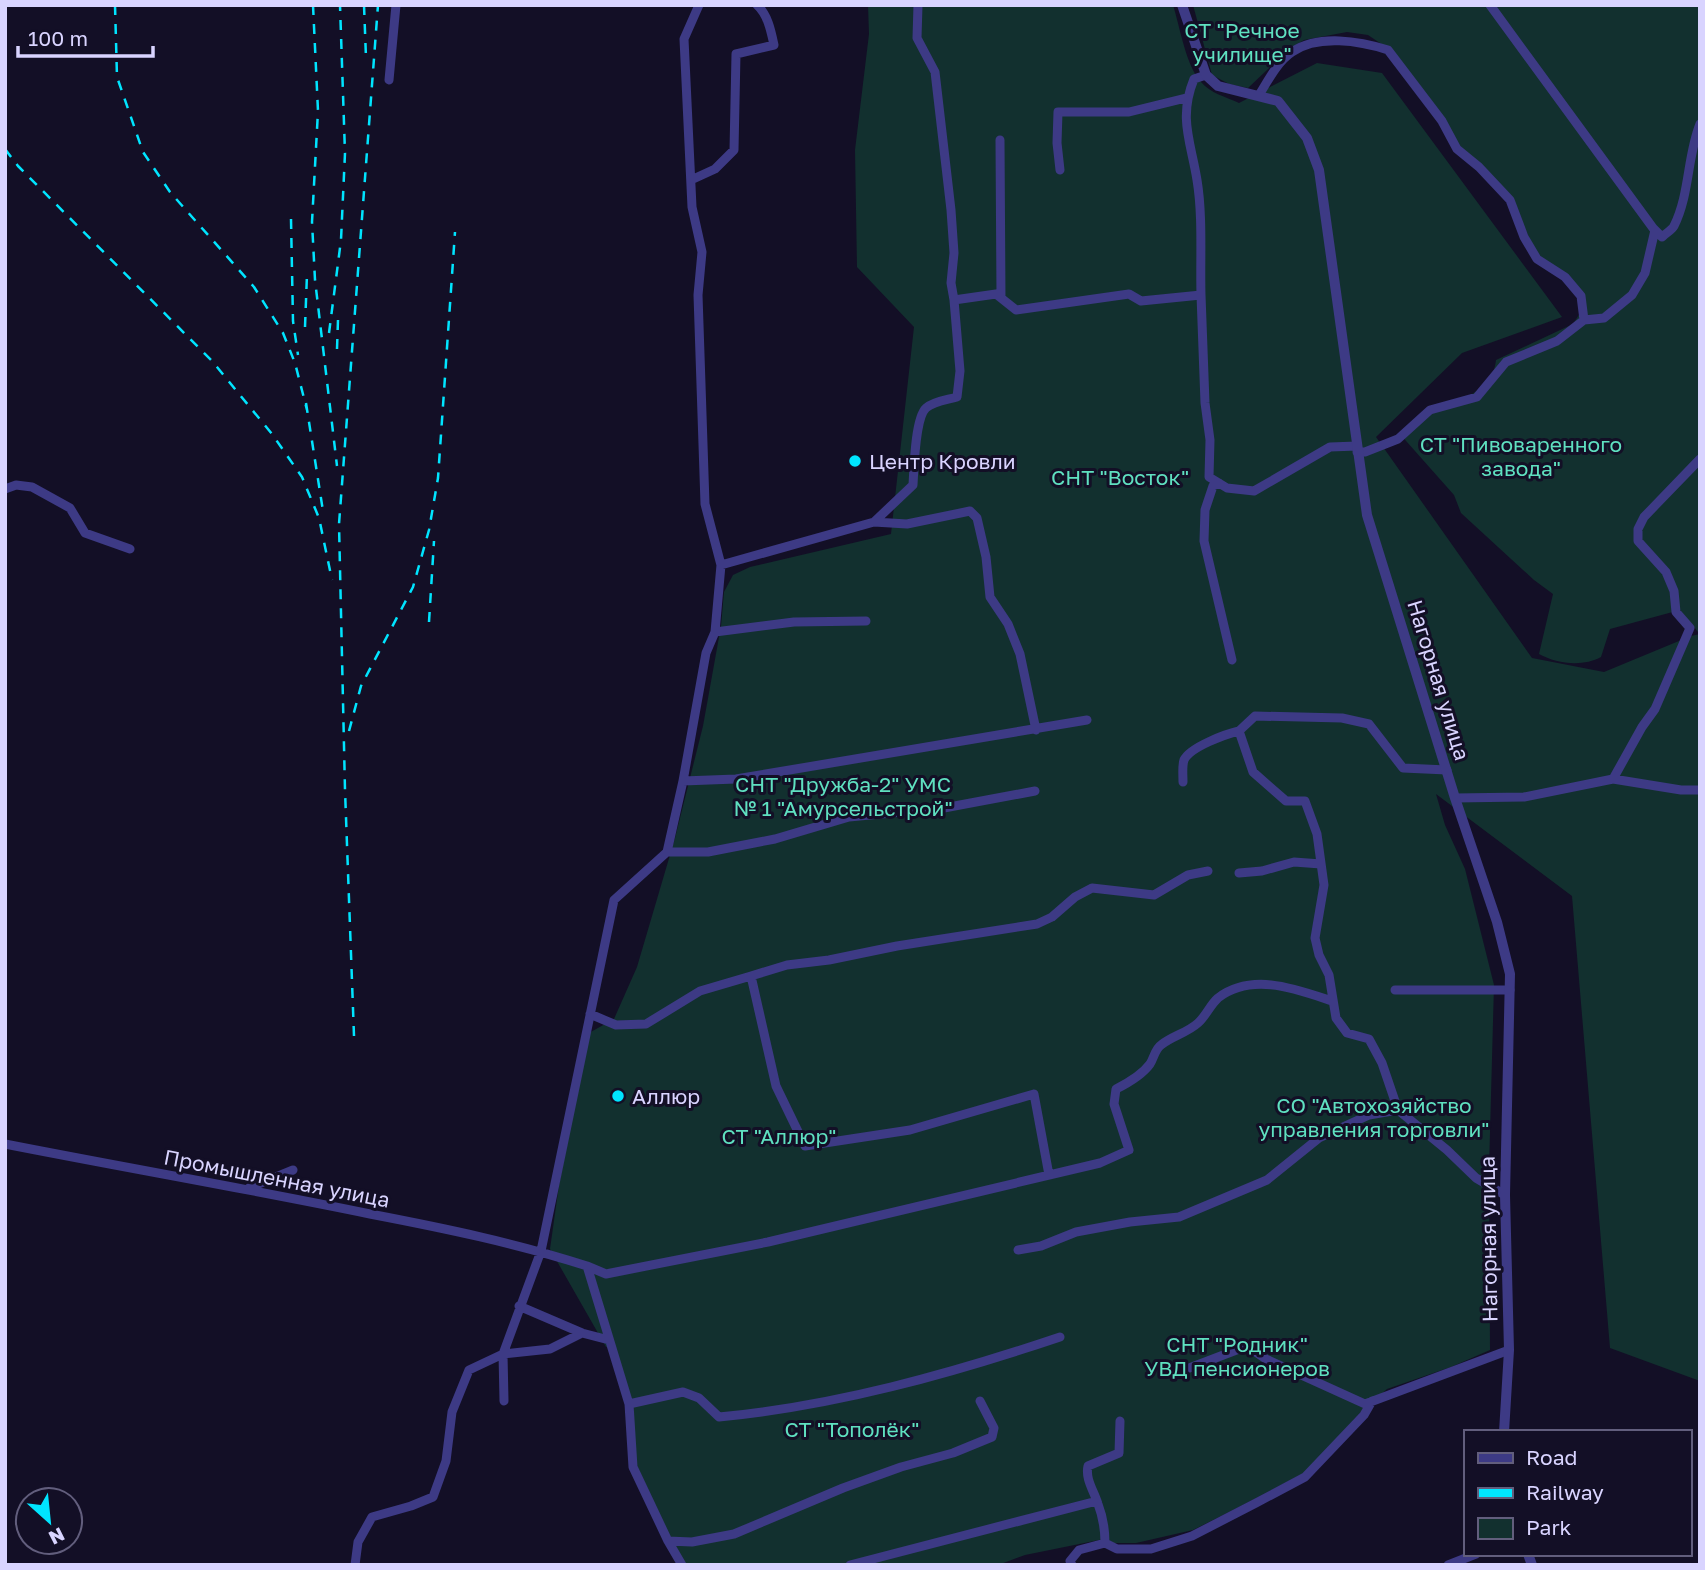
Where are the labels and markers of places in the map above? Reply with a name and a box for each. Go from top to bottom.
place label: Центр Кровли [869,448,1015,474]
marker: Центр Кровли [847,453,863,469]
place label: Аллюр [632,1083,700,1109]
marker: Аллюр [610,1088,626,1104]

